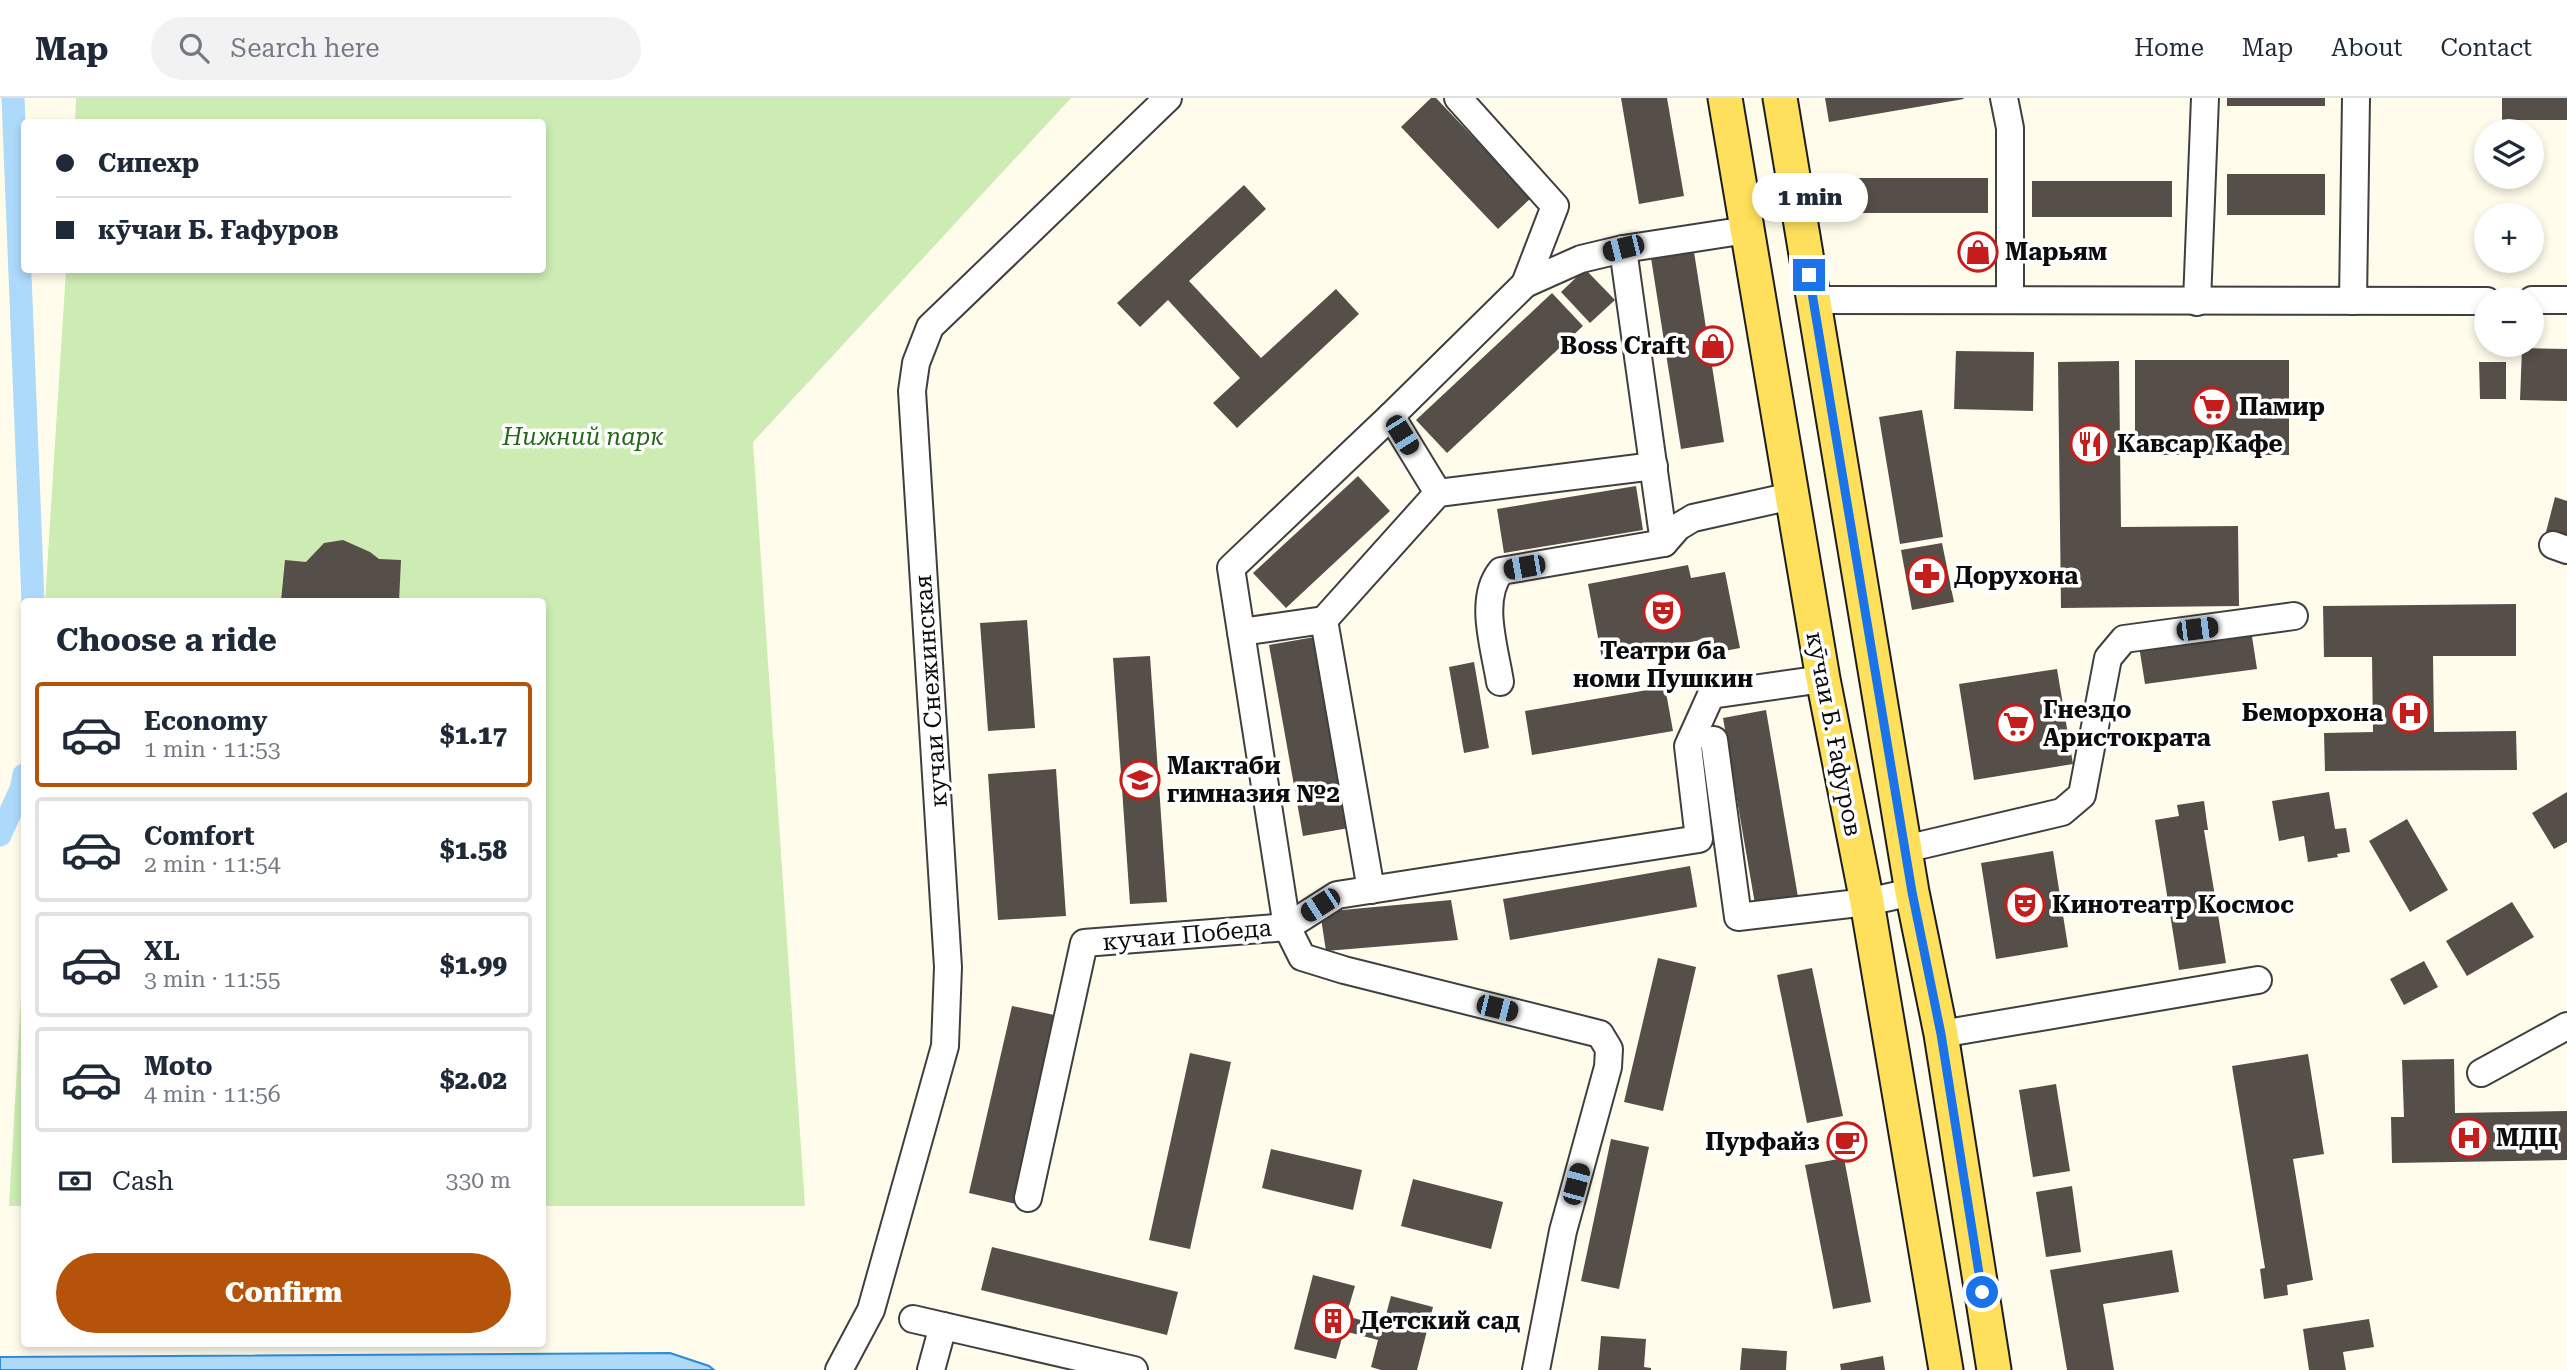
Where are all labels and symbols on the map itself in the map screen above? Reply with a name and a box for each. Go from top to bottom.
callout: 1 min [1751,174,1867,222]
shop icon: Марьям [1957,231,1999,273]
car [1601,233,1646,263]
place label: Марьям [2005,238,2107,266]
route end [1793,259,1825,291]
shop icon: Boss Craft [1692,325,1734,367]
place label: Boss Craft [1560,332,1686,360]
supermarket icon: Памир [2191,386,2233,428]
place label: Памир [2239,393,2325,421]
car [1382,412,1423,458]
park label: Нижний парк [501,423,664,451]
restaurant icon: Кавсар Кафе [2069,423,2111,465]
place label: Кавсар Кафе [2117,430,2283,458]
car [1502,553,1547,581]
pharmacy icon: Дорухона [1906,555,1948,597]
place label: Дорухона [1954,562,2078,590]
street label: кучаи Снежинская [909,574,953,808]
theatre icon: Театри ба номи Пушкин [1642,591,1684,633]
car [2175,616,2220,642]
street label: кӯчаи Б. Ғафуров [1800,629,1868,839]
place label: Театри ба номи Пушкин [1573,637,1753,693]
hospital icon: Беморхона [2389,692,2431,734]
place label: Гнездо Аристократа [2043,696,2211,752]
place label: Беморхона [2242,699,2383,727]
supermarket icon: Гнездо Аристократа [1995,703,2037,745]
place label: Мактаби гимназия №2 [1167,752,1340,808]
school or university icon: Мактаби гимназия №2 [1119,759,1161,801]
theatre icon: Кинотеатр Космос [2004,884,2046,926]
car [1297,885,1344,925]
place label: Кинотеатр Космос [2052,891,2294,919]
street label: кучаи Победа [1101,914,1273,956]
car [1475,993,1520,1023]
hospital icon: МДЦ [2448,1117,2490,1159]
cafe icon: Пурфайз [1826,1121,1868,1163]
place label: МДЦ [2496,1124,2558,1152]
place label: Пурфайз [1705,1128,1820,1156]
car [1561,1161,1592,1207]
route start [1966,1276,1998,1308]
building icon: Детский сад [1312,1300,1354,1342]
place label: Детский сад [1360,1307,1520,1335]

